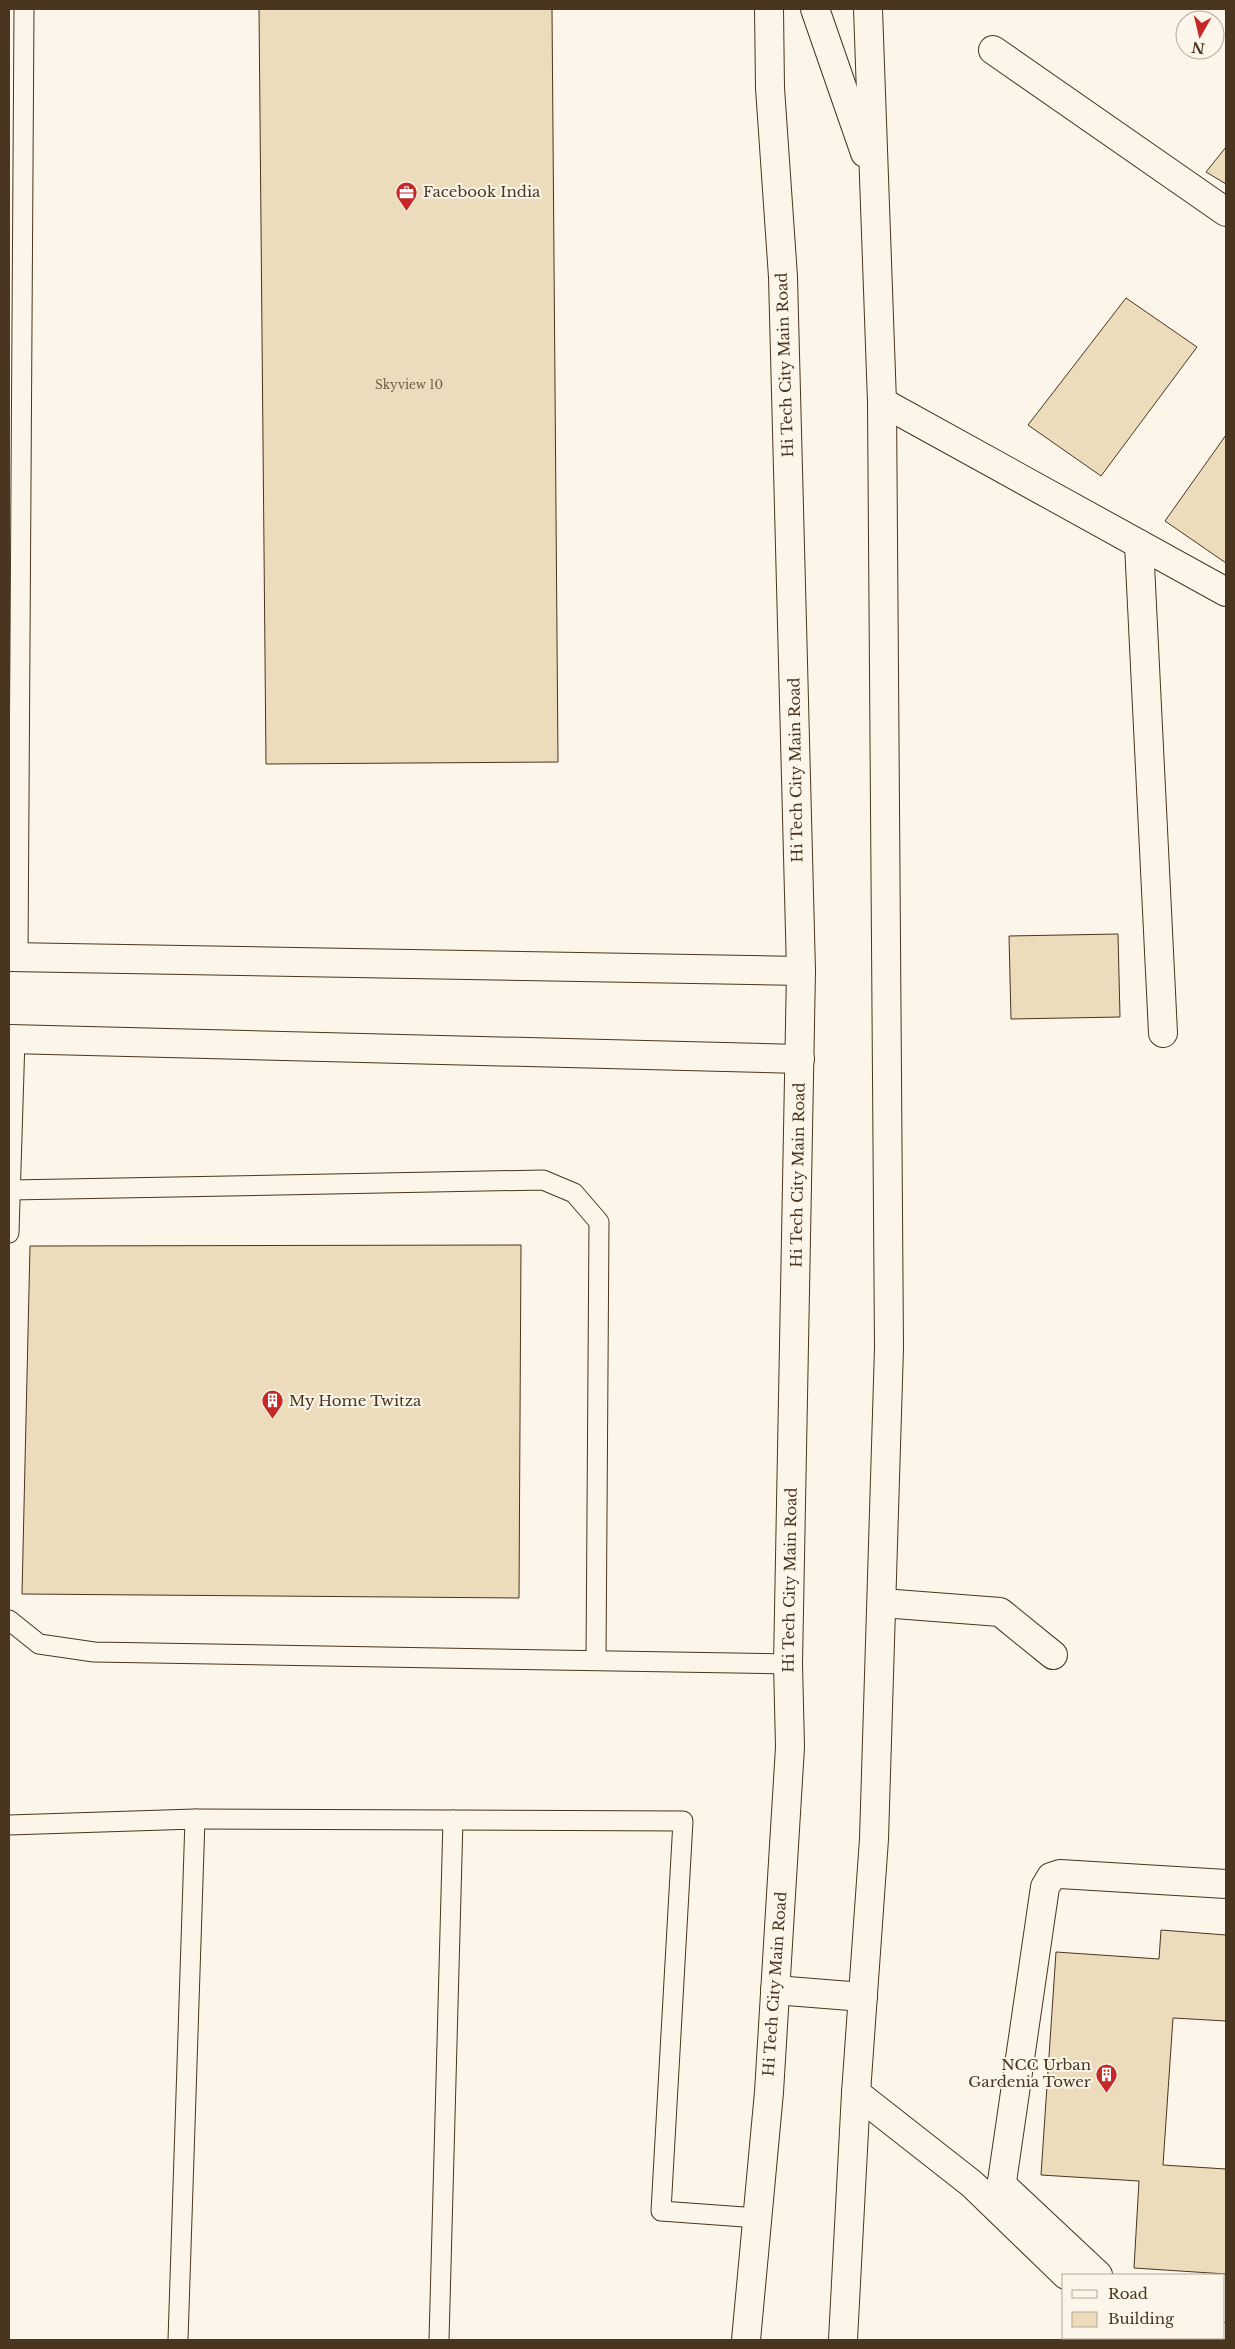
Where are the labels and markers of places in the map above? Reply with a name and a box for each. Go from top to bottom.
office icon: Facebook India [395,180,419,211]
place label: Facebook India [423,182,541,201]
building icon: My Home Twitza [261,1389,285,1420]
place label: My Home Twitza [289,1391,422,1410]
place label: NCC Urban Gardenia Tower [968,2055,1092,2091]
building icon: NCC Urban Gardenia Tower [1095,2062,1119,2093]

